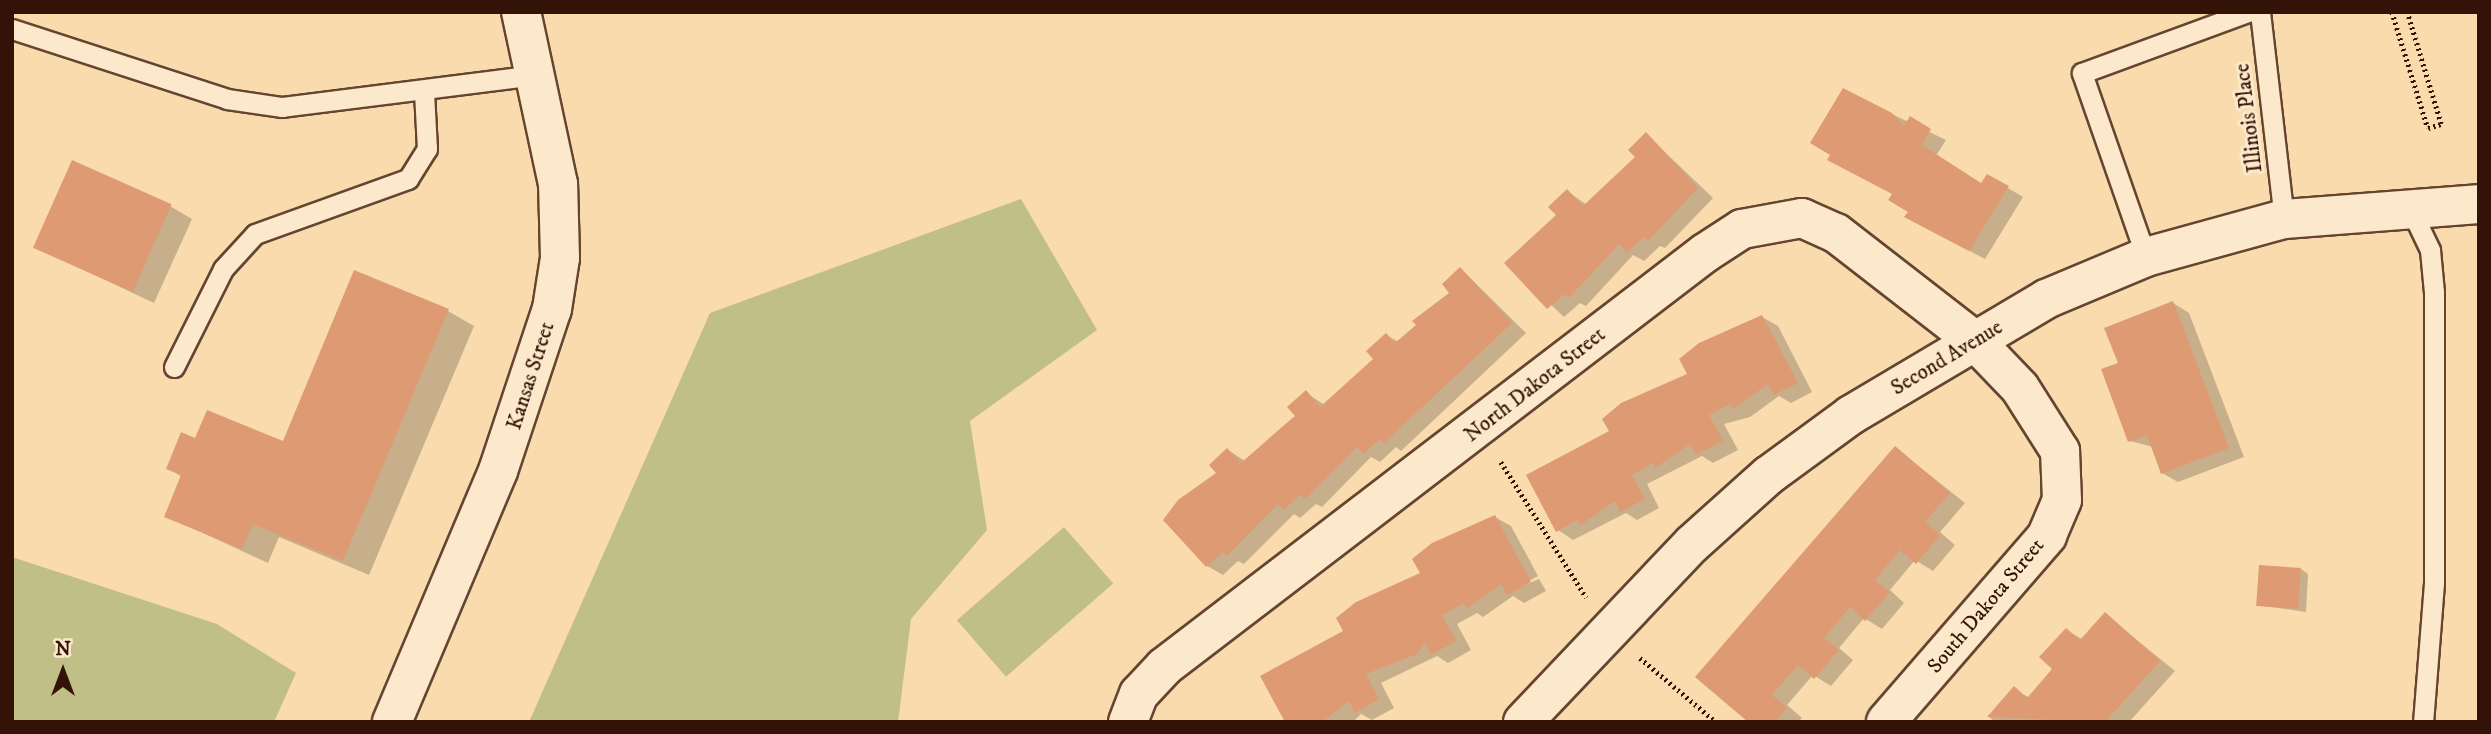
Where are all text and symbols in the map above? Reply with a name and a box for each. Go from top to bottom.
street label: Illinois Place [2230,62,2268,174]
street label: Second Avenue [1887,315,2007,401]
street label: Kansas Street [502,319,560,433]
street label: North Dakota Street [1460,322,1610,448]
street label: South Dakota Street [1922,533,2050,679]
north arrow [28,636,98,706]
text: N [55,638,71,661]

